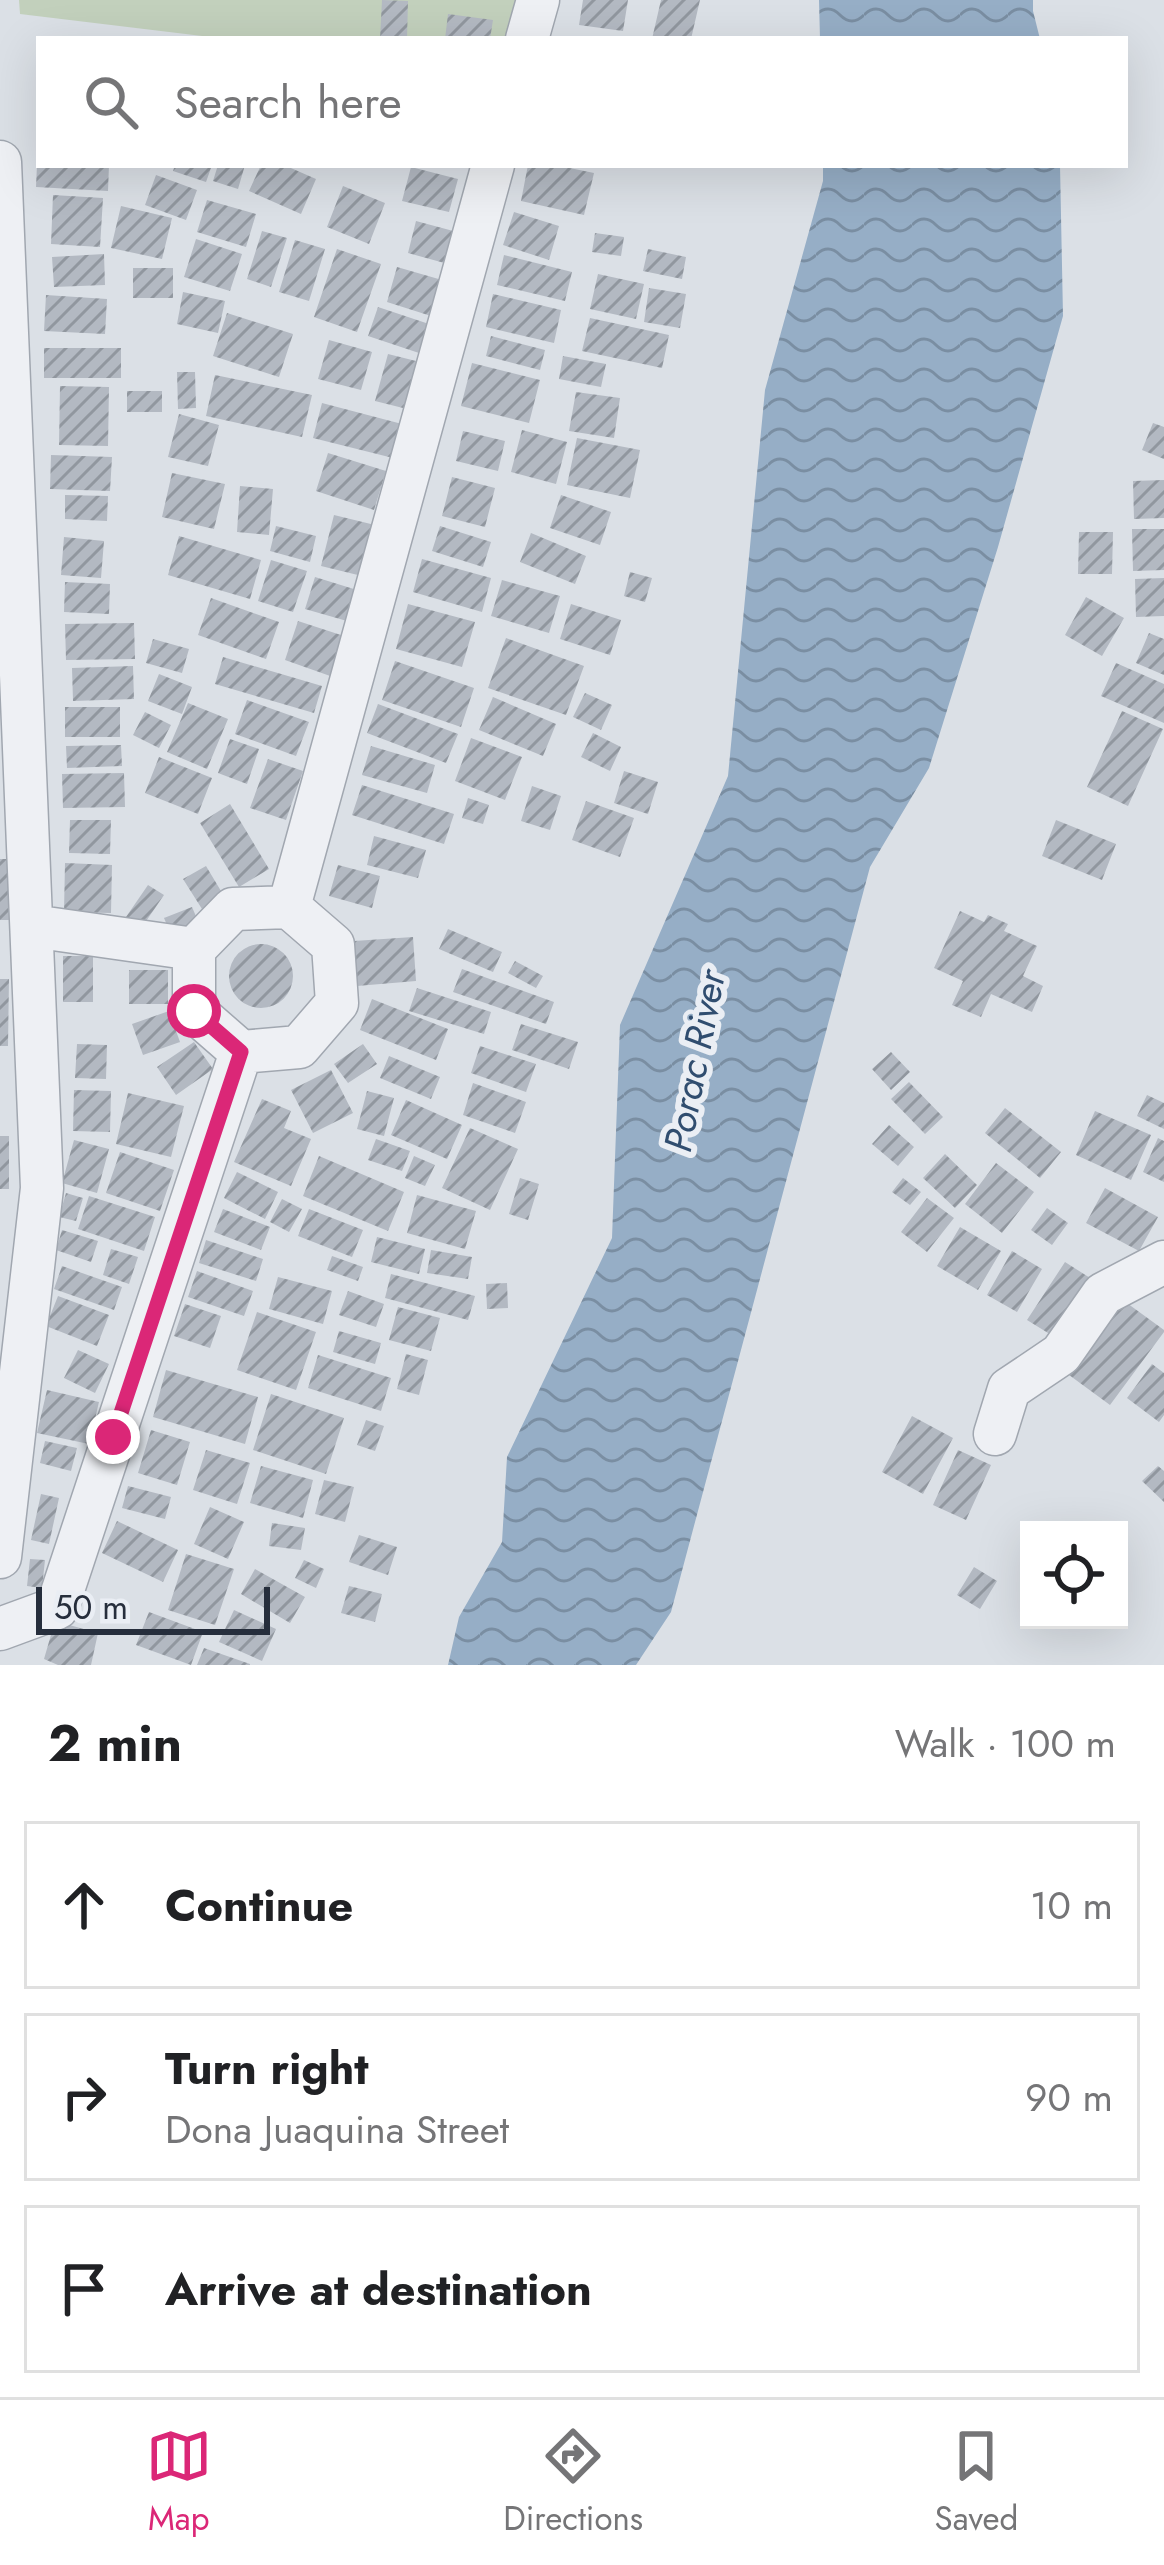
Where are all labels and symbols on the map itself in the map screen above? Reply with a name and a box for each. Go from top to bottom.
water label: Porac River [649,963,740,1157]
route start [167,984,221,1038]
route end [86,1410,140,1464]
scale bar [36,1581,270,1634]

